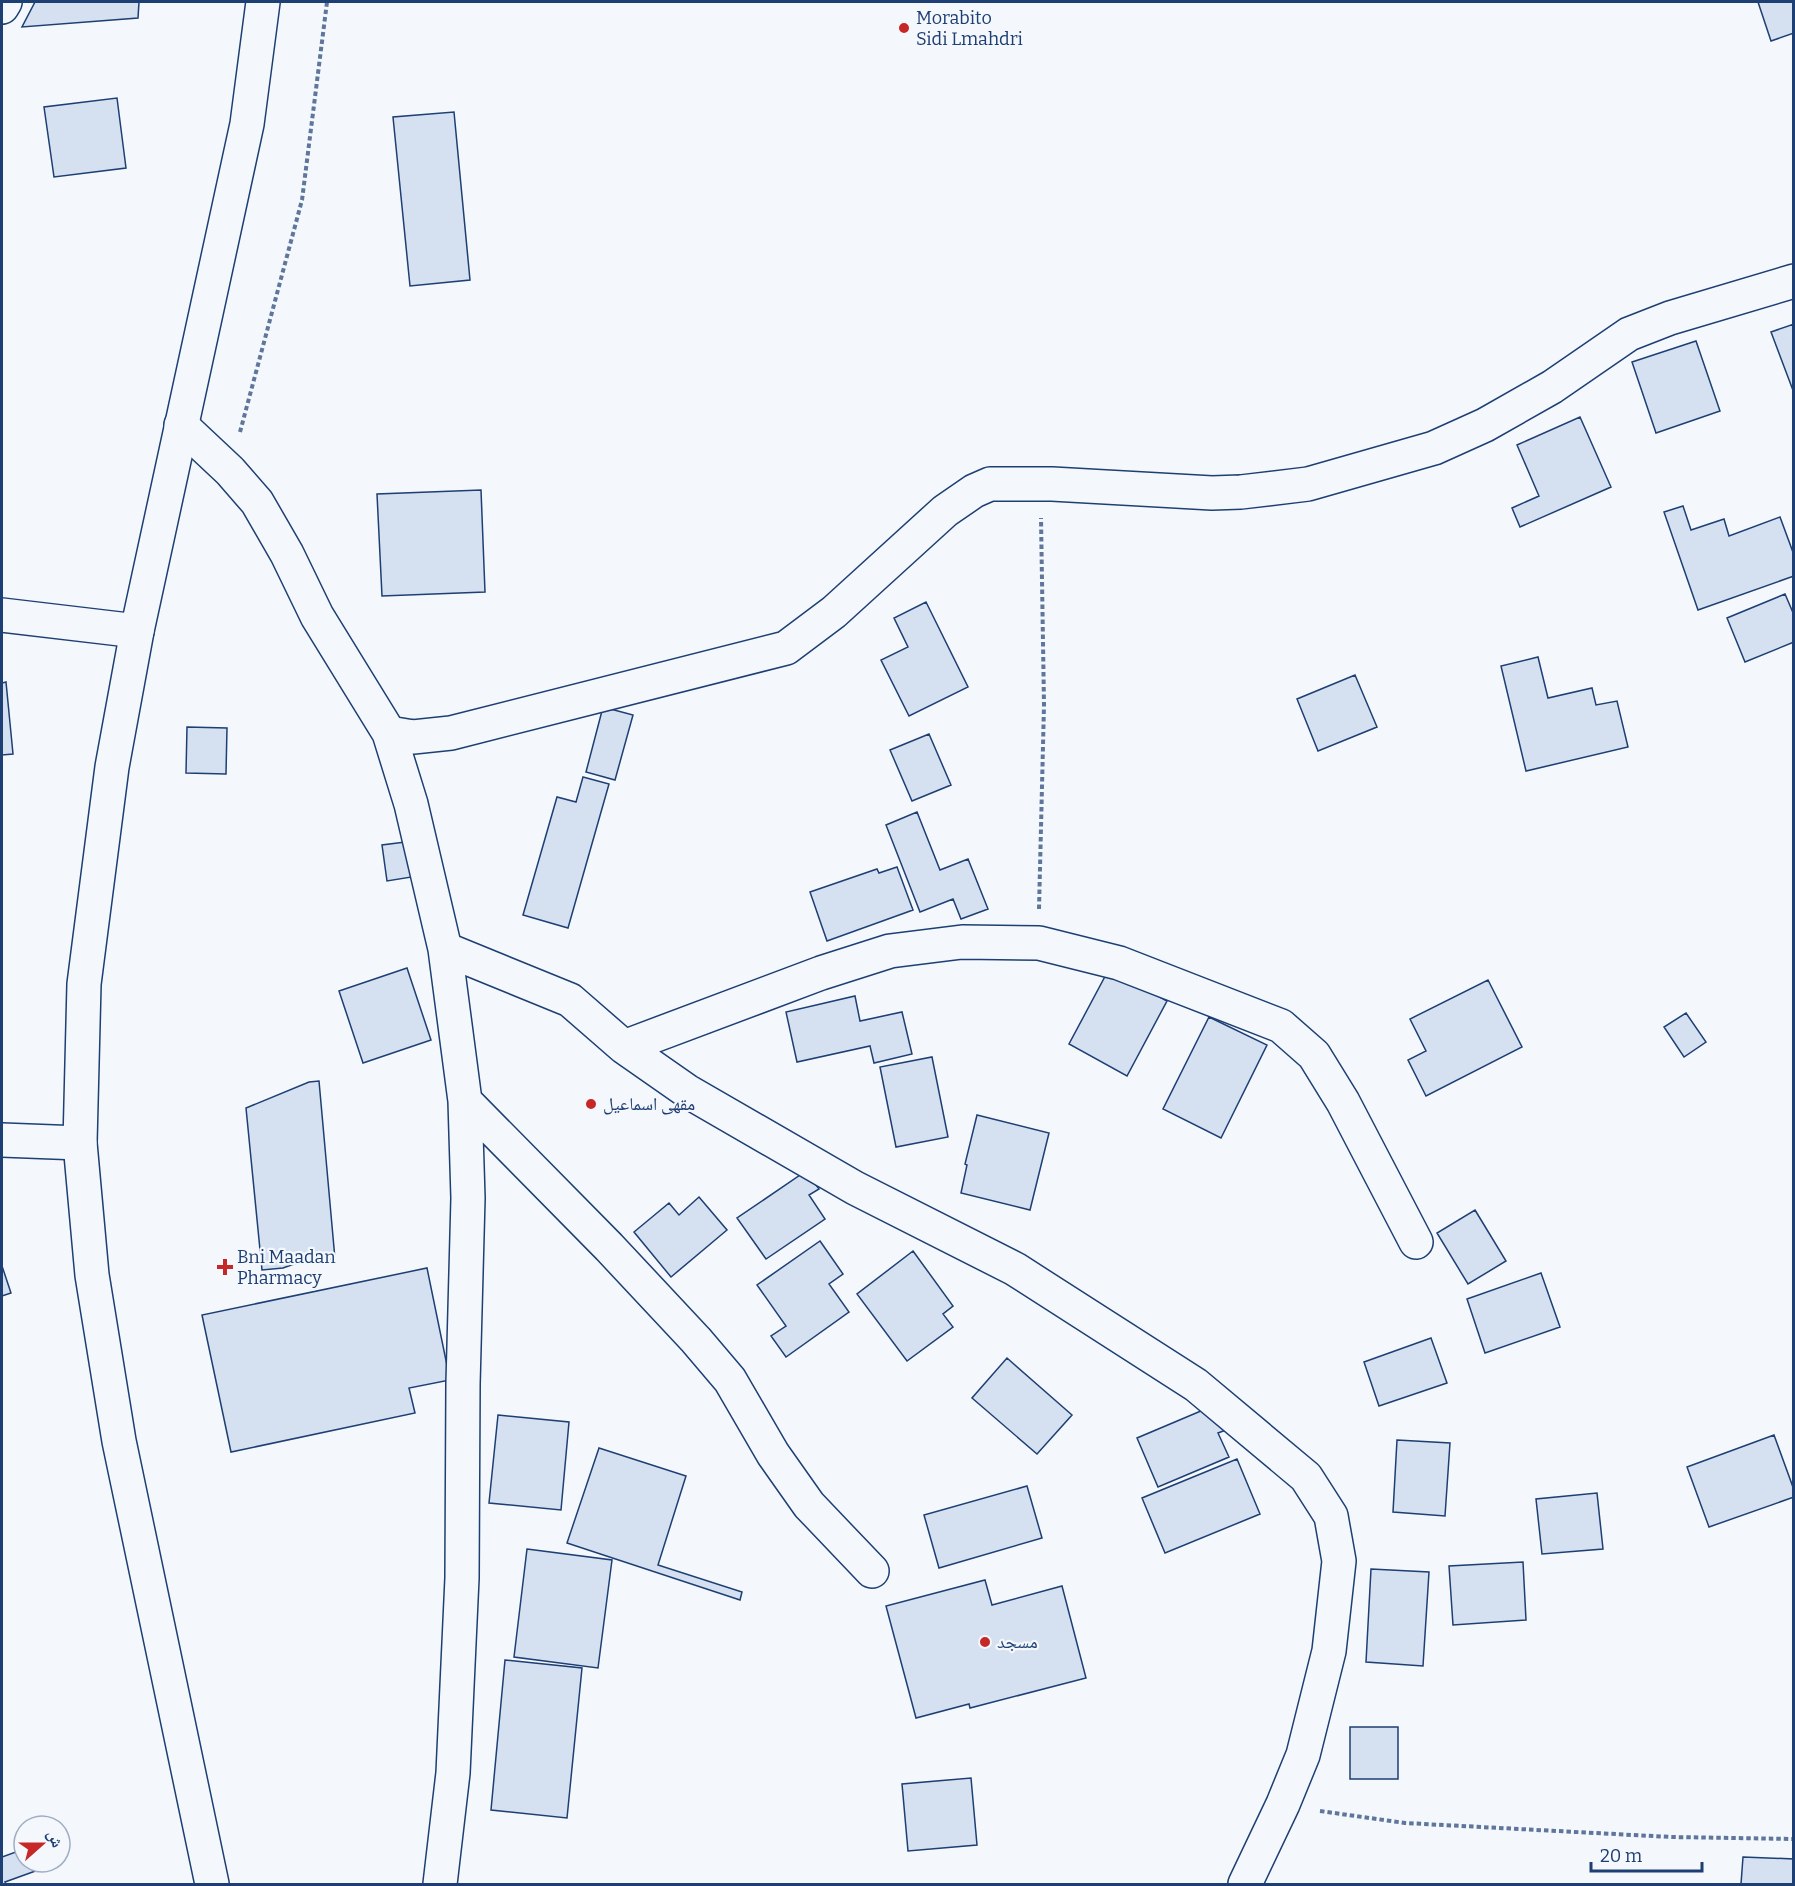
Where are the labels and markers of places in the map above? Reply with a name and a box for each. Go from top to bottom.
place label: Morabito Sidi Lmahdri [916,7,1023,50]
marker: Morabito Sidi Lmahdri [897,21,911,35]
place label: مقهى اسماعيل [603,1093,695,1115]
marker: مقهى اسماعيل [584,1097,598,1111]
place label: Bni Maadan Pharmacy [237,1246,336,1289]
marker: Bni Maadan Pharmacy [218,1260,232,1274]
place label: مسجد [997,1631,1038,1653]
marker: مسجد [978,1635,992,1649]

